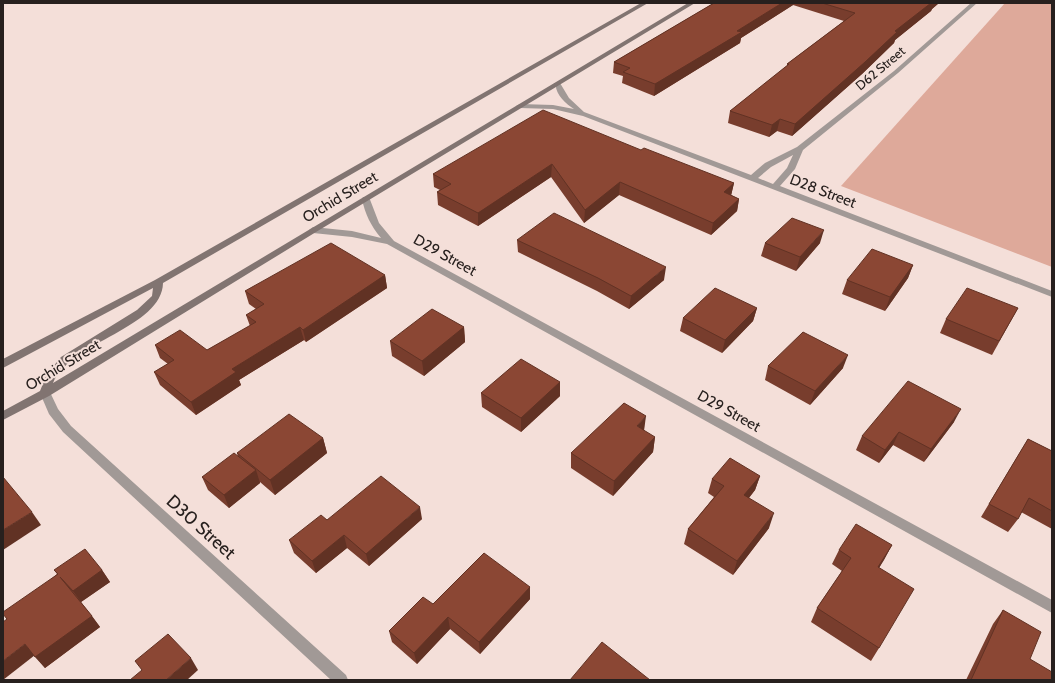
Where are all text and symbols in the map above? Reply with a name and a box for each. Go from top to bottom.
street label: D62 Street [852,42,909,93]
street label: Orchid Street [299,168,381,226]
street label: D28 Street [787,170,859,212]
street label: D29 Street [410,230,480,280]
street label: Orchid Street [22,336,104,394]
street label: D29 Street [694,386,764,436]
street label: D30 Street [162,490,240,564]

